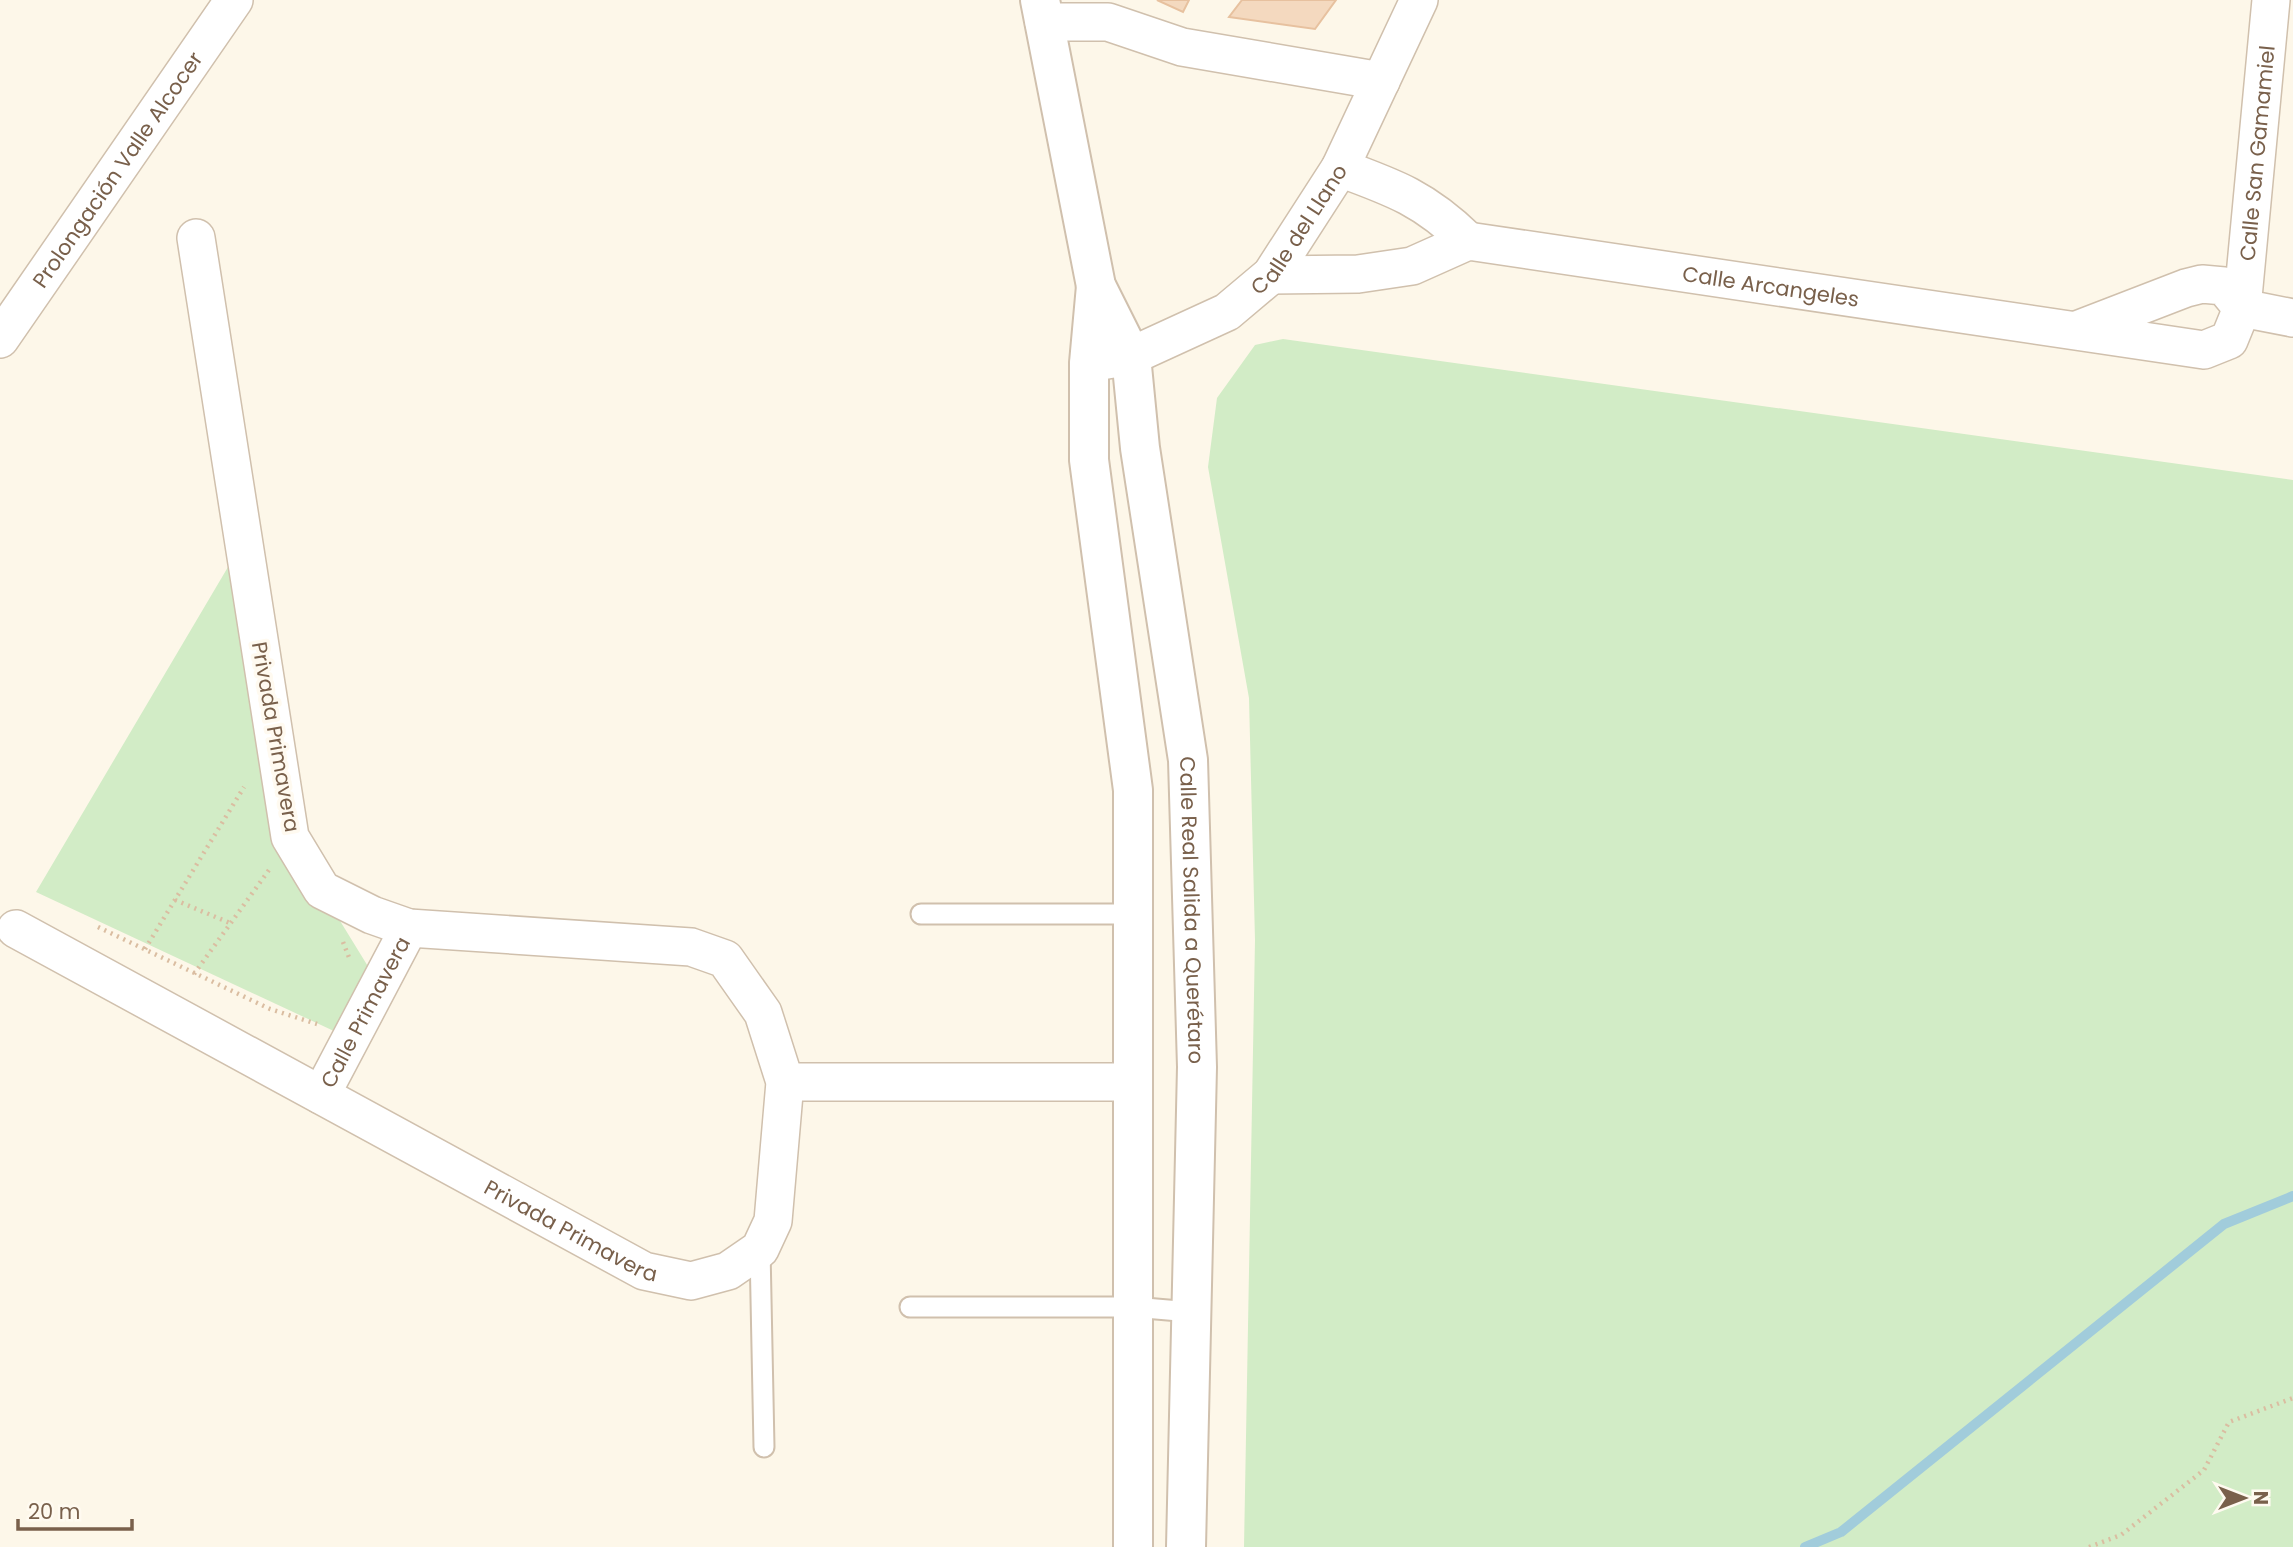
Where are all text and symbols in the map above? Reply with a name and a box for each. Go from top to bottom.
street label: Calle San Gamamiel [2232,44,2281,262]
street label: Prolongación Valle Alcocer [25,45,209,293]
street label: Calle del Llano [1244,158,1353,301]
street label: Calle Arcangeles [1681,258,1861,313]
street label: Privada Primavera [245,639,307,835]
street label: Calle Real Salida a Querétaro [1173,756,1211,1064]
street label: Calle Primavera [313,931,417,1093]
street label: Privada Primavera [479,1172,660,1288]
north arrow [2209,1463,2279,1533]
scale bar [18,1488,131,1532]
text: N [2247,1491,2274,1505]
text: 20 m [28,1497,81,1526]

